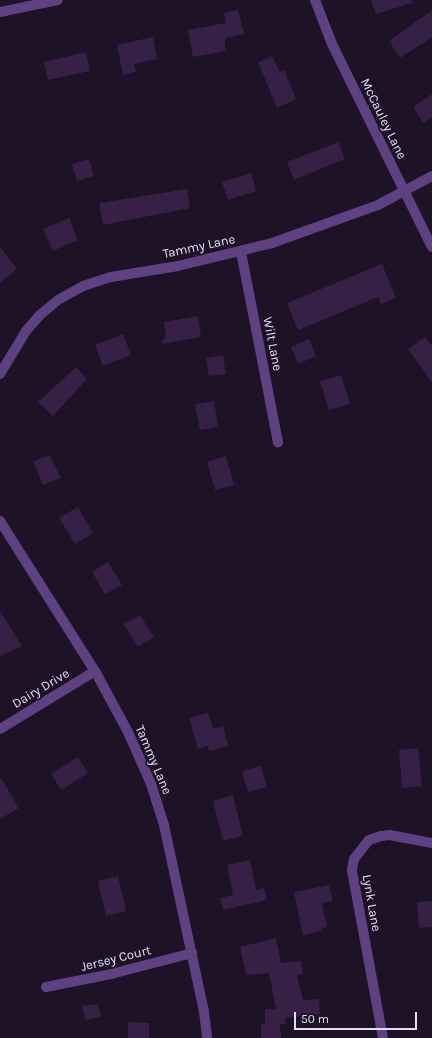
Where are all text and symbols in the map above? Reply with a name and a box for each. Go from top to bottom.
street label: McCauley Lane [357,76,409,162]
street label: Tammy Lane [161,232,237,262]
street label: Wilt Lane [259,316,285,372]
street label: Dairy Drive [10,666,72,712]
street label: Tammy Lane [131,723,175,797]
street label: Lynk Lane [358,873,384,933]
street label: Jersey Court [79,943,153,975]
scale bar [296,1004,419,1030]
text: 50 m [301,1012,329,1026]

